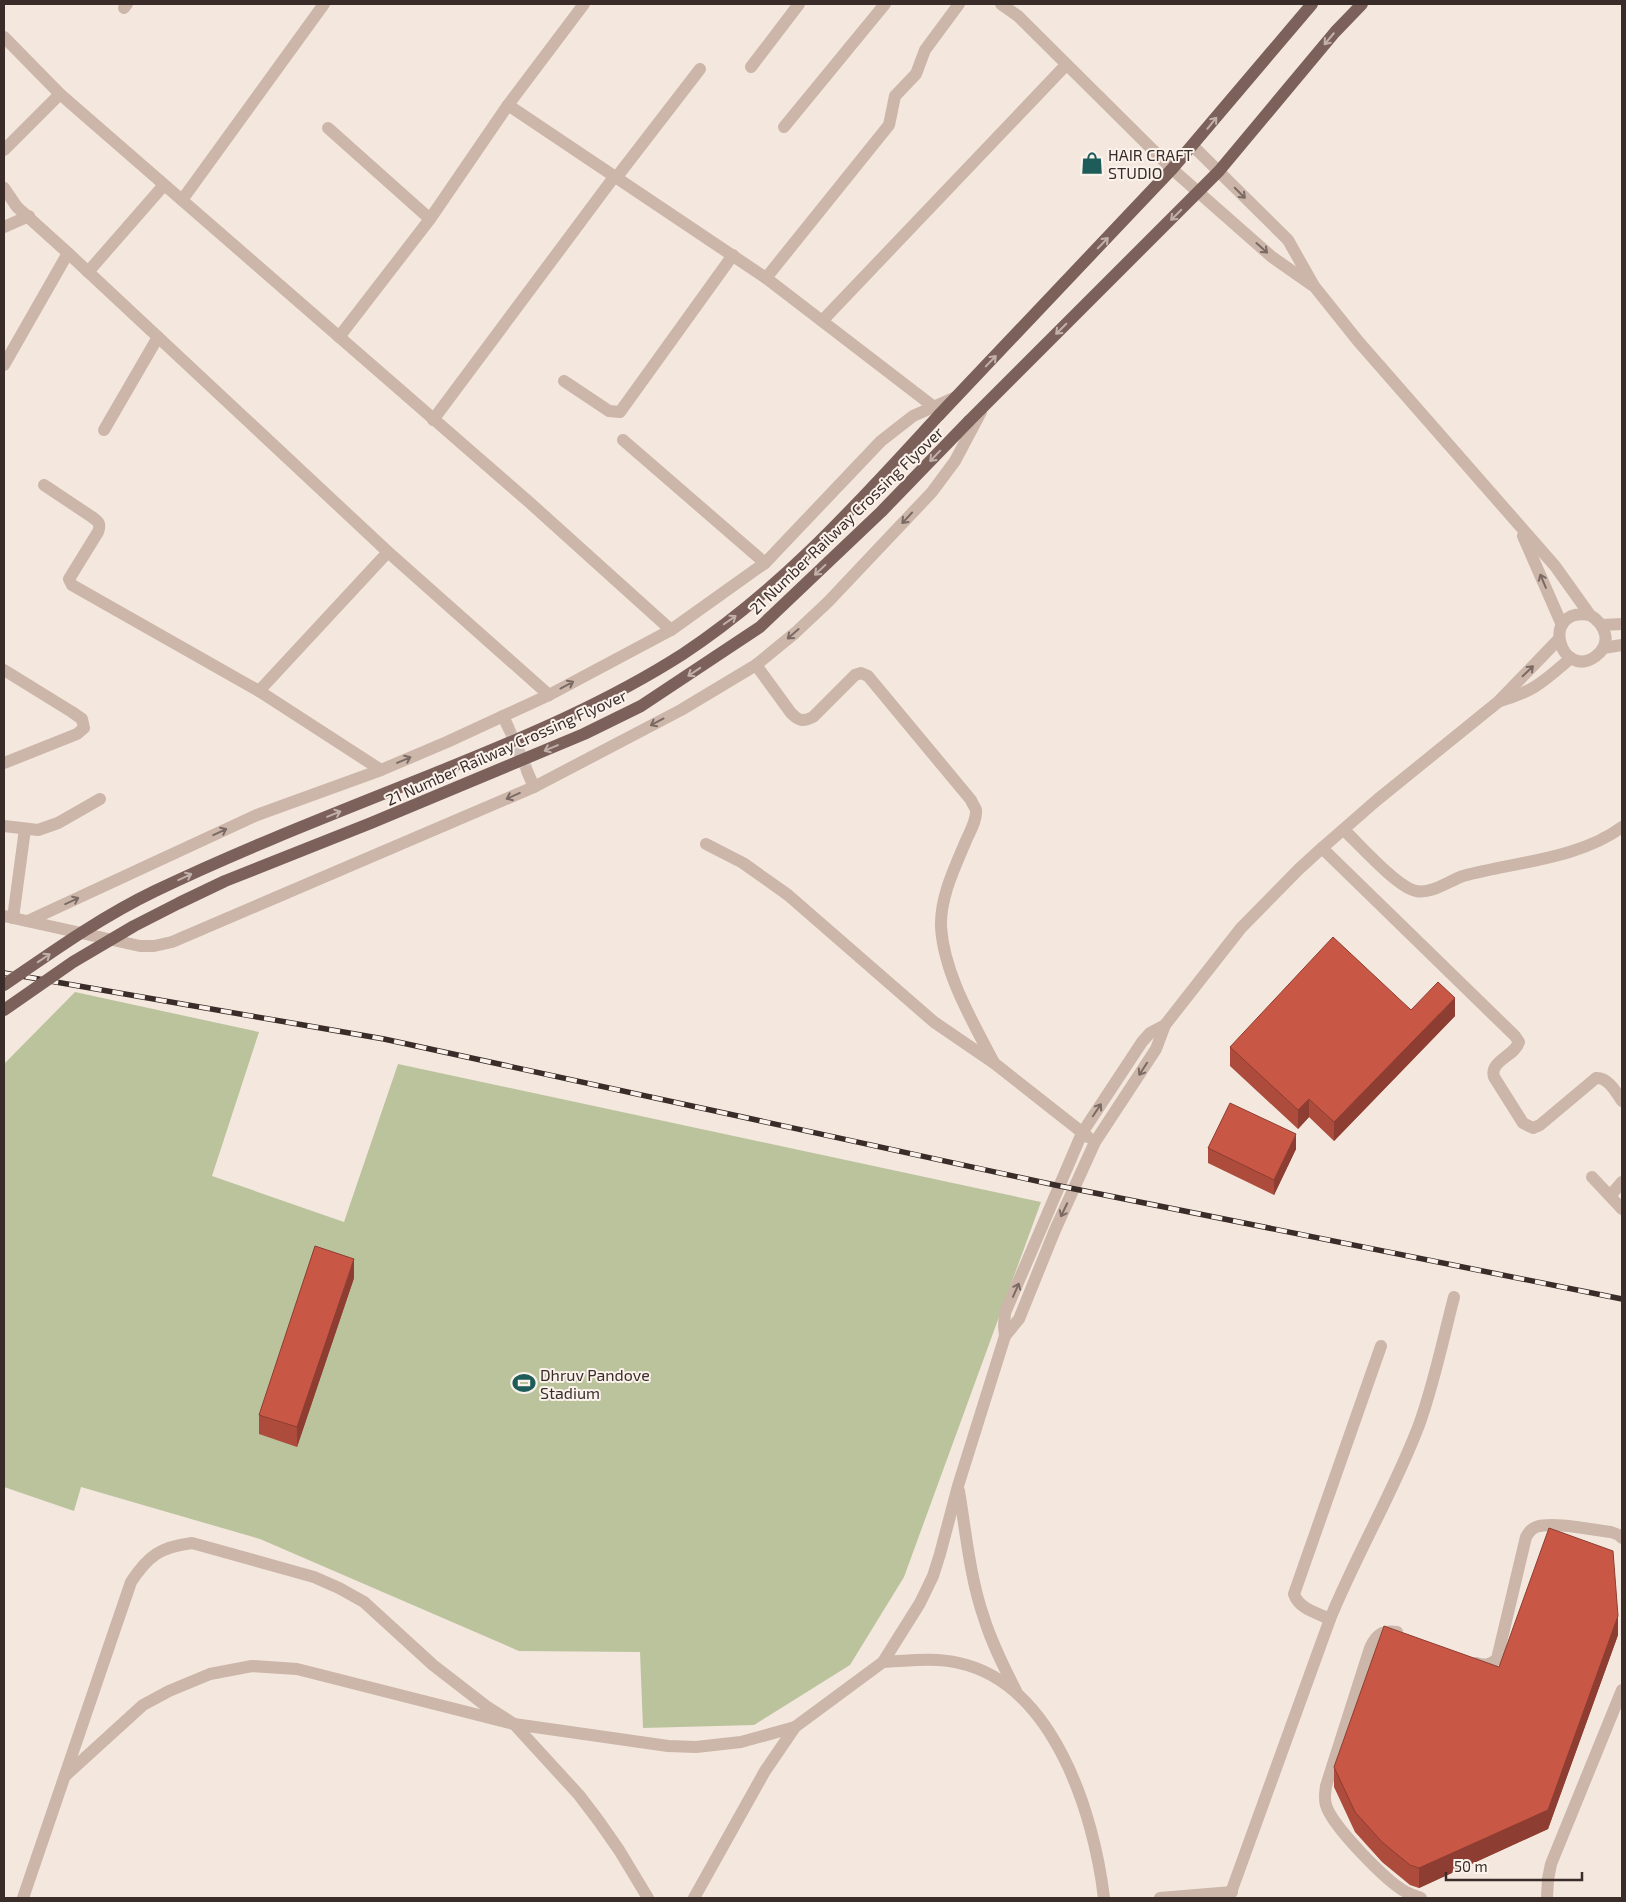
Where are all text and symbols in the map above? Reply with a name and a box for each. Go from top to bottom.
one-way arrow [1323,33,1334,46]
one-way arrow [1207,116,1218,129]
place label: HAIR CRAFT STUDIO [1108,145,1193,182]
shop icon: HAIR CRAFT STUDIO [1079,150,1105,176]
one-way arrow [1234,186,1246,199]
one-way arrow [1170,209,1182,221]
one-way arrow [1097,236,1109,249]
one-way arrow [1255,242,1268,254]
one-way arrow [1055,323,1067,335]
one-way arrow [985,354,997,367]
street label: 21 Number Railway Crossing Flyover [745,422,947,618]
one-way arrow [929,450,941,462]
one-way arrow [901,512,913,525]
one-way arrow [813,564,826,576]
one-way arrow [1537,573,1546,588]
one-way arrow [723,615,737,625]
one-way arrow [787,628,800,640]
one-way arrow [1522,665,1535,677]
one-way arrow [687,667,701,677]
one-way arrow [559,680,574,689]
street label: 21 Number Railway Crossing Flyover [383,685,630,809]
one-way arrow [650,717,665,727]
one-way arrow [544,744,559,754]
one-way arrow [396,755,411,764]
one-way arrow [506,792,521,802]
one-way arrow [326,809,342,818]
one-way arrow [212,827,227,836]
one-way arrow [177,872,192,882]
one-way arrow [64,895,79,905]
one-way arrow [37,953,51,963]
one-way arrow [1138,1061,1148,1075]
one-way arrow [1092,1104,1102,1118]
one-way arrow [1058,1202,1068,1217]
one-way arrow [1011,1283,1021,1298]
place label: Dhruv Pandove Stadium [540,1365,650,1402]
sports icon: Dhruv Pandove Stadium [511,1370,537,1396]
scale bar [1446,1850,1582,1882]
text: 50 m [1454,1857,1488,1875]

